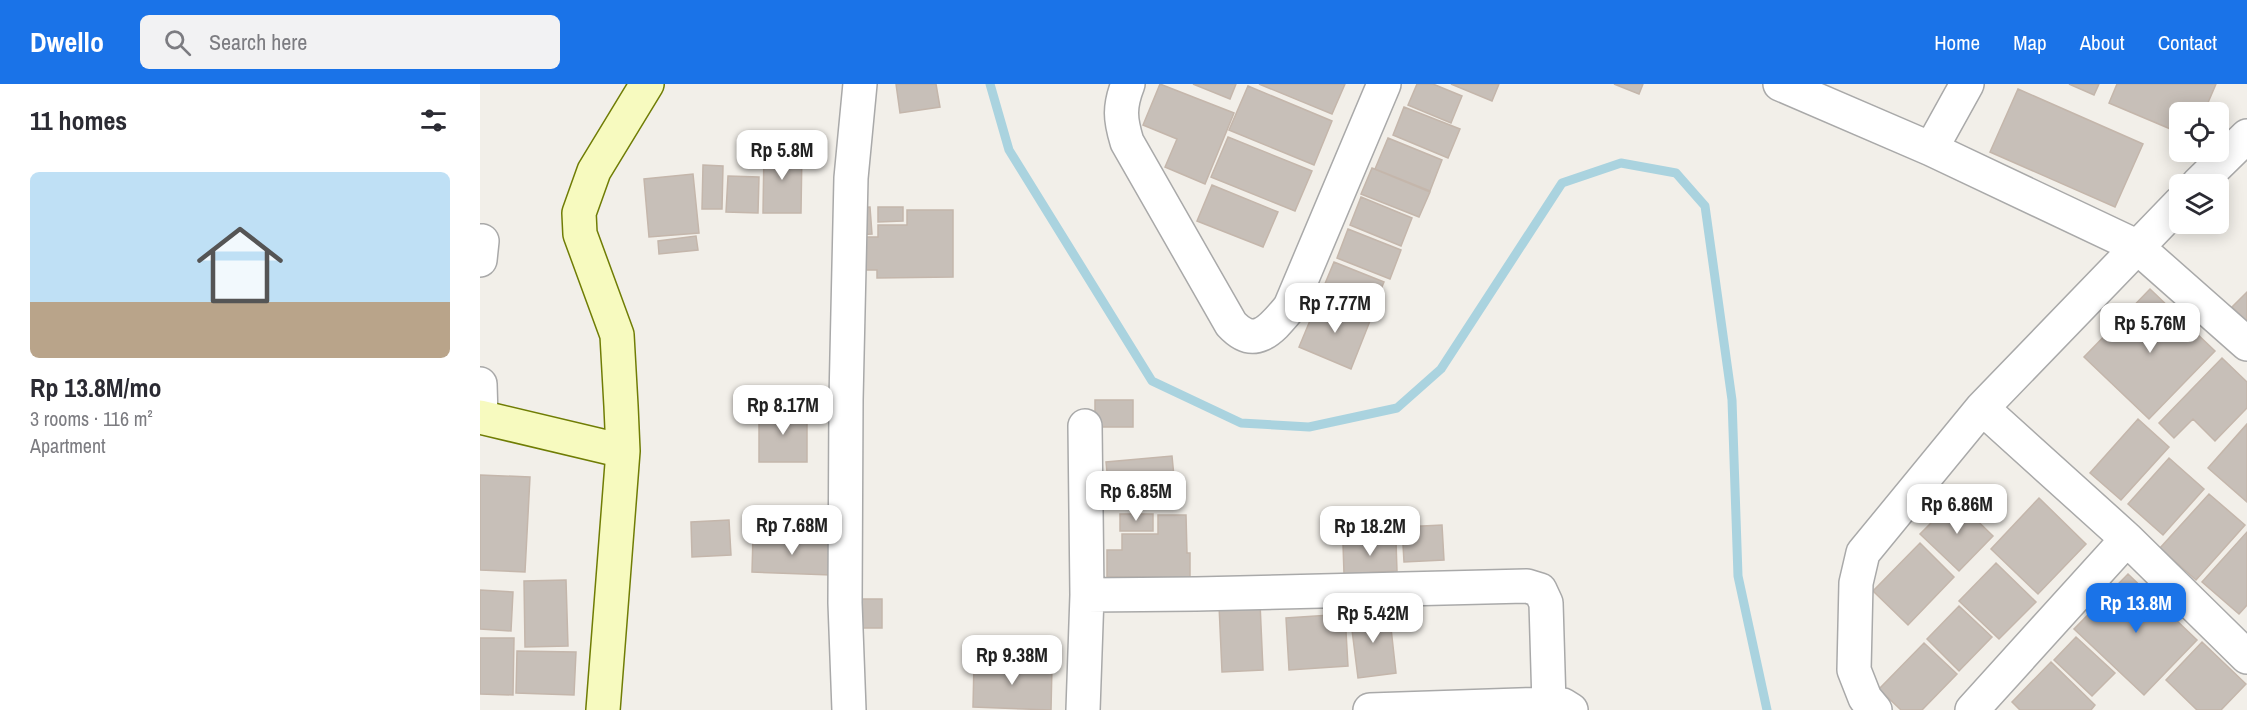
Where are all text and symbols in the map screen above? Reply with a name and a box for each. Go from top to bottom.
search box [140,15,560,69]
text: Dwello [30,23,104,61]
icon: search [161,26,194,59]
text: Search here [209,27,307,57]
text: Home [1934,28,1980,57]
text: Map [2013,28,2047,57]
text: About [2080,28,2125,57]
text: Contact [2158,28,2217,57]
map controls [2169,102,2229,234]
button: locate [2169,102,2229,162]
text: 11 homes [30,103,127,138]
icon: filters [417,104,450,137]
pin: Rp 5.8M [727,130,837,181]
text: Rp 5.8M [751,136,813,163]
button: layers [2169,174,2229,234]
icon: home [186,211,294,319]
pin: Rp 7.77M [1273,283,1397,334]
text: Rp 7.77M [1299,289,1371,316]
pin: Rp 5.76M [2088,303,2212,354]
text: Rp 5.76M [2114,309,2186,336]
text: Rp 13.8M/mo [30,370,162,405]
pin: Rp 8.17M [721,385,845,436]
text: Rp 8.17M [747,391,819,418]
text: 3 rooms · 116 m² [30,405,153,432]
text: Apartment [30,432,106,459]
pin: Rp 6.85M [1074,471,1198,522]
text: Rp 6.85M [1100,477,1172,504]
pin: Rp 6.86M [1895,484,2019,535]
text: Rp 6.86M [1921,490,1993,517]
pin: Rp 7.68M [730,505,854,556]
pin: Rp 18.2M [1308,506,1432,557]
text: Rp 7.68M [756,511,828,538]
text: Rp 18.2M [1334,512,1406,539]
pin: Rp 13.8M [2074,583,2198,634]
text: Rp 13.8M [2100,589,2172,616]
pin: Rp 5.42M [1311,593,1435,644]
text: Rp 5.42M [1337,599,1409,626]
pin: Rp 9.38M [950,635,1074,686]
text: Rp 9.38M [976,641,1048,668]

